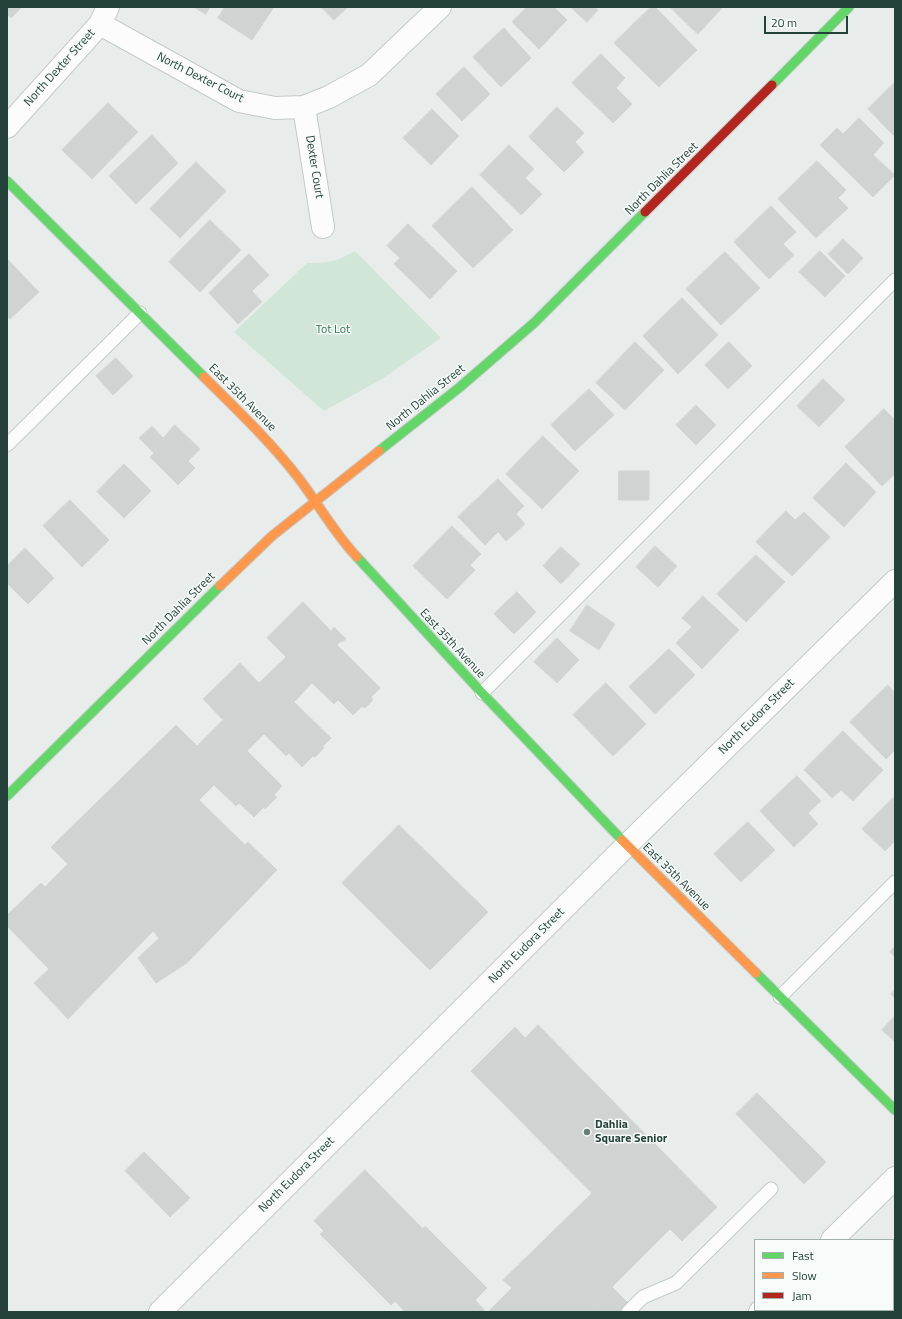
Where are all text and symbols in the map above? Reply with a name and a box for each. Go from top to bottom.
scale bar [766,8,850,34]
text: 20 m [771,13,797,32]
street label: North Dexter Street [22,26,98,110]
street label: North Dexter Court [154,50,246,106]
street label: Dexter Court [302,134,326,200]
street label: North Dahlia Street [623,140,701,218]
park label: Tot Lot [316,323,350,337]
street label: East 35th Avenue [205,361,279,435]
street label: North Dahlia Street [384,362,468,434]
street label: North Dahlia Street [140,570,218,648]
street label: East 35th Avenue [416,606,488,682]
street label: North Eudora Street [716,676,798,758]
street label: East 35th Avenue [639,840,713,914]
street label: North Eudora Street [486,905,568,987]
place label: Dahlia Square Senior [595,1118,667,1146]
marker: Dahlia Square Senior [582,1127,592,1137]
street label: North Eudora Street [256,1134,338,1216]
legend [754,1239,894,1311]
text: Fast [792,1246,814,1265]
text: Slow [792,1266,817,1285]
text: Jam [792,1286,812,1305]

